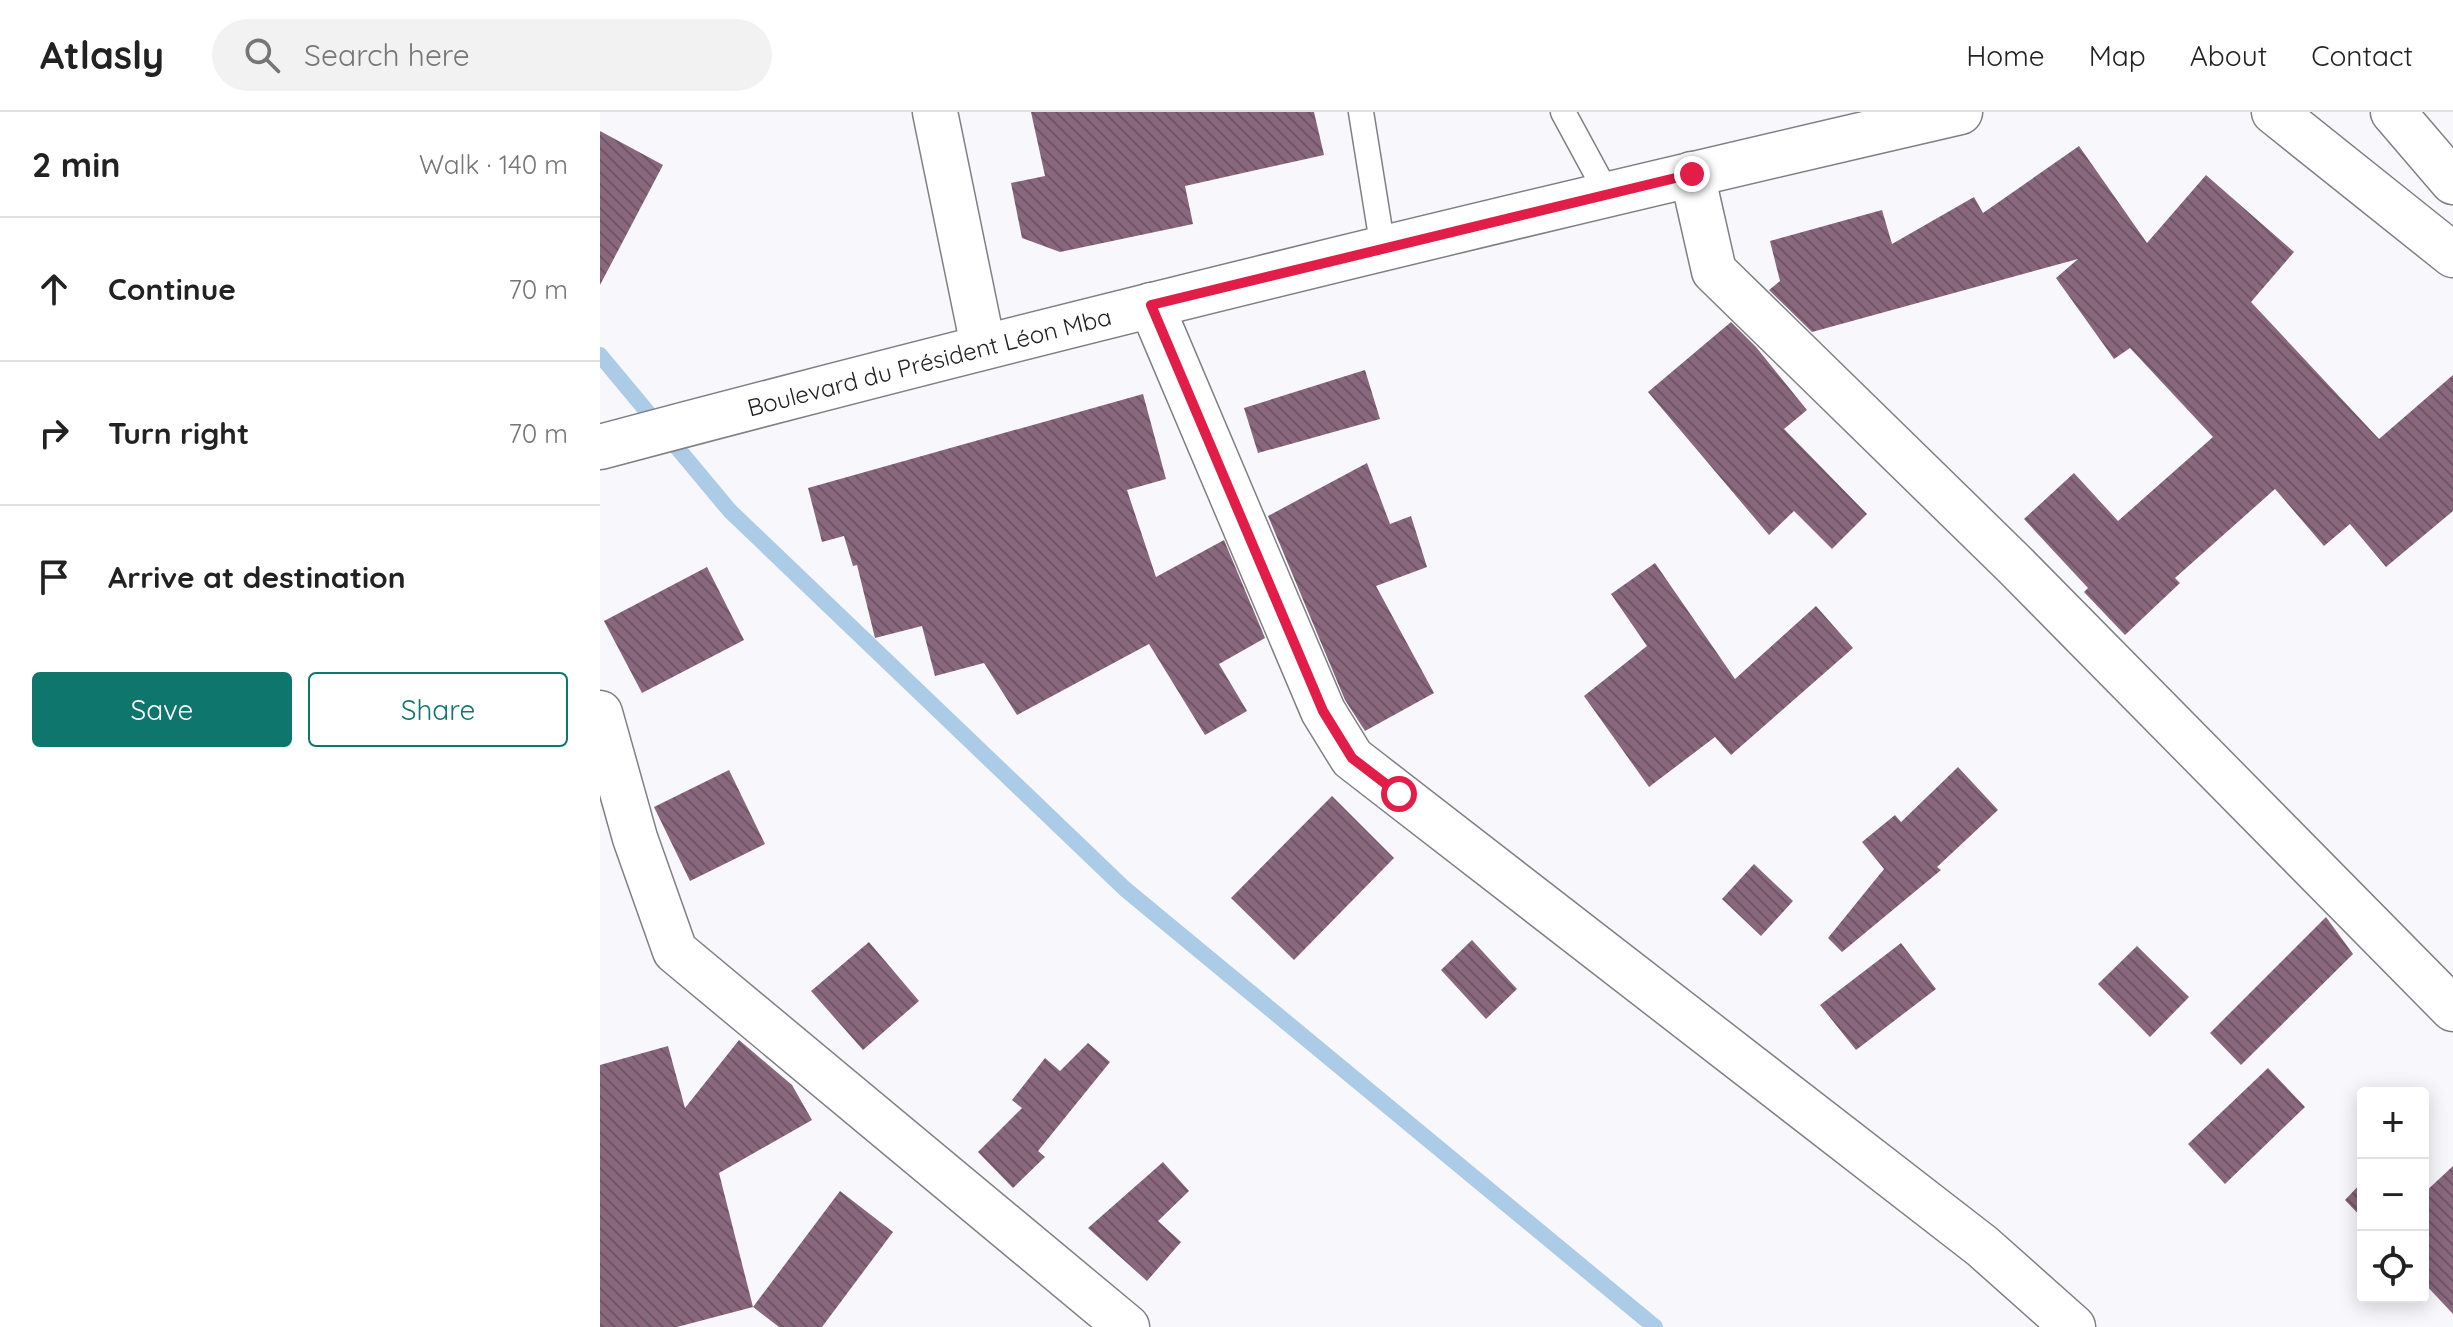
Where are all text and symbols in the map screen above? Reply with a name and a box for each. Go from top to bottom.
search box [212,19,772,91]
text: Atlasly [40,31,164,79]
icon: search [240,33,284,77]
text: Search here [304,36,470,74]
text: Home [1966,38,2045,73]
text: Map [2089,38,2146,73]
text: About [2190,38,2267,73]
text: Contact [2311,38,2413,73]
text: 2 min [32,143,121,186]
text: Walk · 140 m [419,148,568,181]
route end [1674,156,1710,192]
icon: ahead [32,267,76,311]
text: Continue [108,270,236,308]
text: 70 m [508,273,568,306]
street label: Boulevard du Président Léon Mba [744,301,1114,423]
icon: right [32,411,76,455]
text: Turn right [108,414,249,452]
text: 70 m [508,417,568,450]
icon: arrive [32,555,76,599]
text: Arrive at destination [108,558,406,596]
button: Save [32,672,292,747]
button: Share [308,672,568,747]
route start [1381,776,1417,812]
map controls [2357,1087,2429,1303]
button: + [2357,1087,2429,1159]
button: − [2357,1159,2429,1231]
button: locate [2357,1231,2429,1303]

